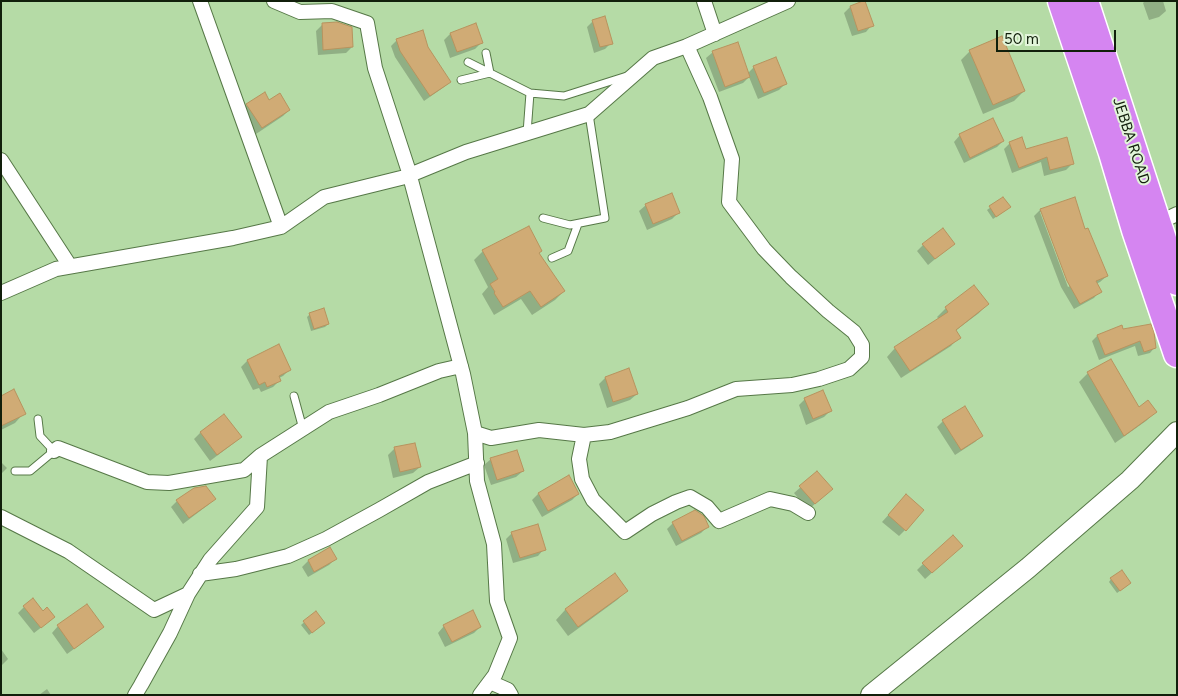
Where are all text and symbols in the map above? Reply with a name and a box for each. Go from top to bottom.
scale bar [998,20,1118,52]
text: 50 m [1004,30,1039,48]
street label: JEBBA ROAD [1108,95,1154,187]

